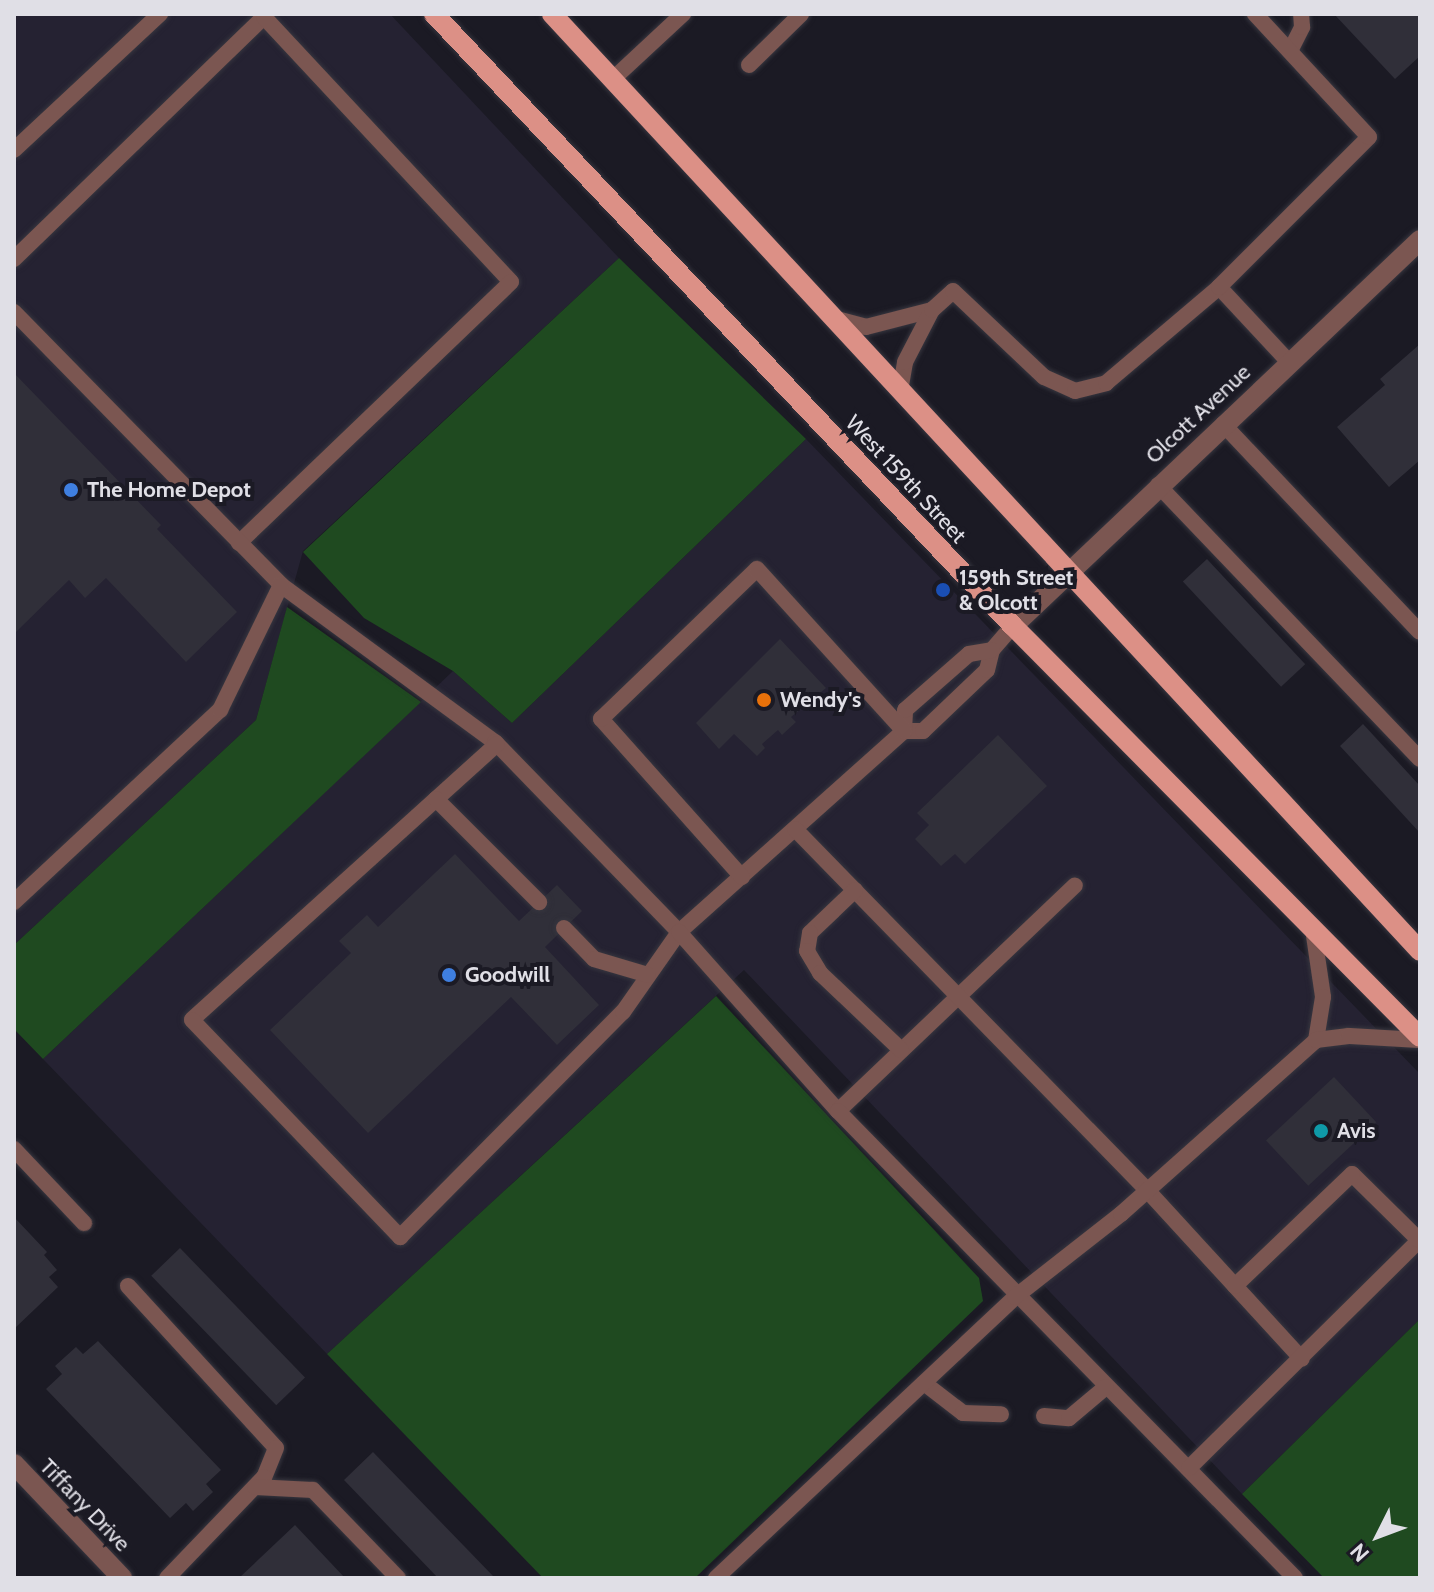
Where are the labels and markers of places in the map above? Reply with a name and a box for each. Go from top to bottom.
place label: The Home Depot [87,477,251,503]
marker: The Home Depot [62,481,80,499]
place label: 159th Street & Olcott [959,564,1073,616]
marker: 159th Street & Olcott [934,581,952,599]
place label: Wendy's [780,687,861,713]
marker: Wendy's [755,691,773,709]
place label: Goodwill [465,962,550,988]
marker: Goodwill [440,966,458,984]
place label: Avis [1337,1118,1375,1144]
marker: Avis [1312,1122,1330,1140]

